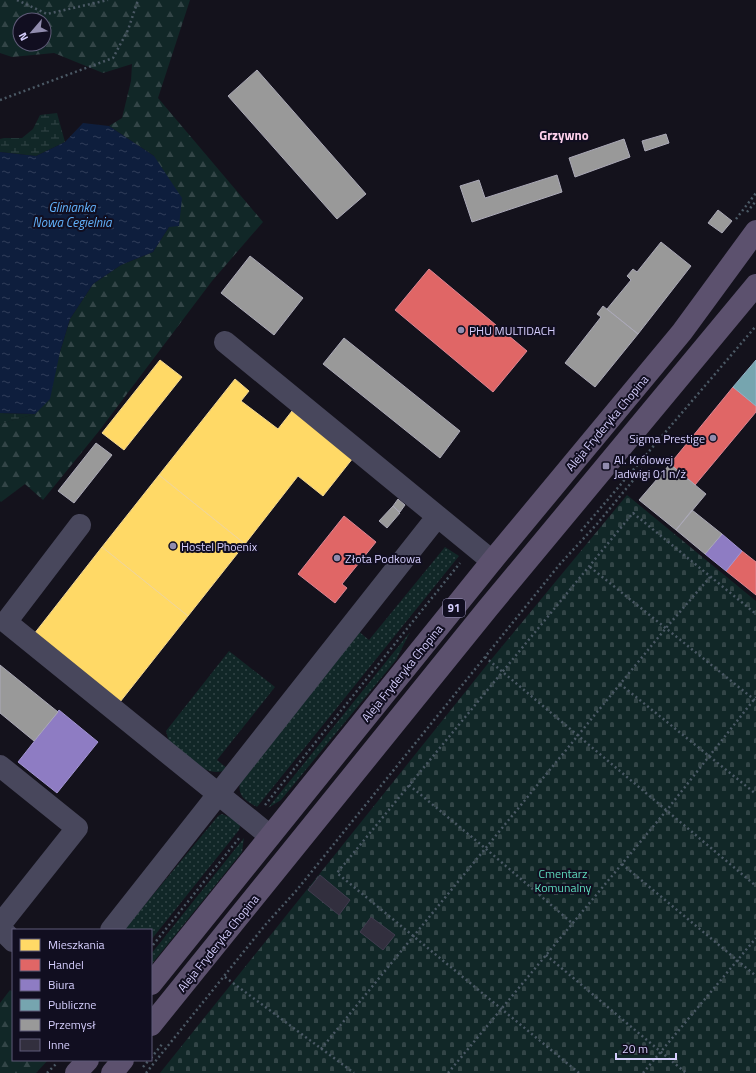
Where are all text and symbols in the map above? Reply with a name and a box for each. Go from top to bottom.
north arrow [12,12,52,52]
text: N [14,30,32,44]
district label: Grzywno [539,125,589,145]
water label: Glinianka Nowa Cegielnia [33,197,113,232]
place label: PHU MULTIDACH [469,321,555,340]
marker: PHU MULTIDACH [456,325,466,335]
street label: Aleja Fryderyka Chopina [561,371,653,475]
place label: Sigma Prestige [629,429,705,448]
marker: Sigma Prestige [708,433,718,443]
place label: Al. Królowej Jadwigi 01 n/ż [614,450,686,483]
marker: Al. Królowej Jadwigi 01 n/ż [601,461,611,471]
place label: Hostel Phoenix [181,537,258,556]
marker: Hostel Phoenix [168,541,178,551]
place label: Złota Podkowa [345,549,421,568]
marker: Złota Podkowa [332,553,342,563]
road number: 91 [443,599,465,617]
street label: Aleja Fryderyka Chopina [357,620,447,726]
park label: Cmentarz Komunalny [535,864,592,897]
street label: Aleja Fryderyka Chopina [173,890,263,996]
legend [12,929,152,1061]
text: Mieszkania [48,935,105,954]
text: Handel [48,955,84,974]
text: Biura [48,975,75,994]
text: Publiczne [48,995,96,1014]
text: Przemysł [48,1015,96,1034]
text: Inne [48,1035,70,1054]
scale bar [616,1035,676,1061]
text: 20 m [622,1039,648,1058]

